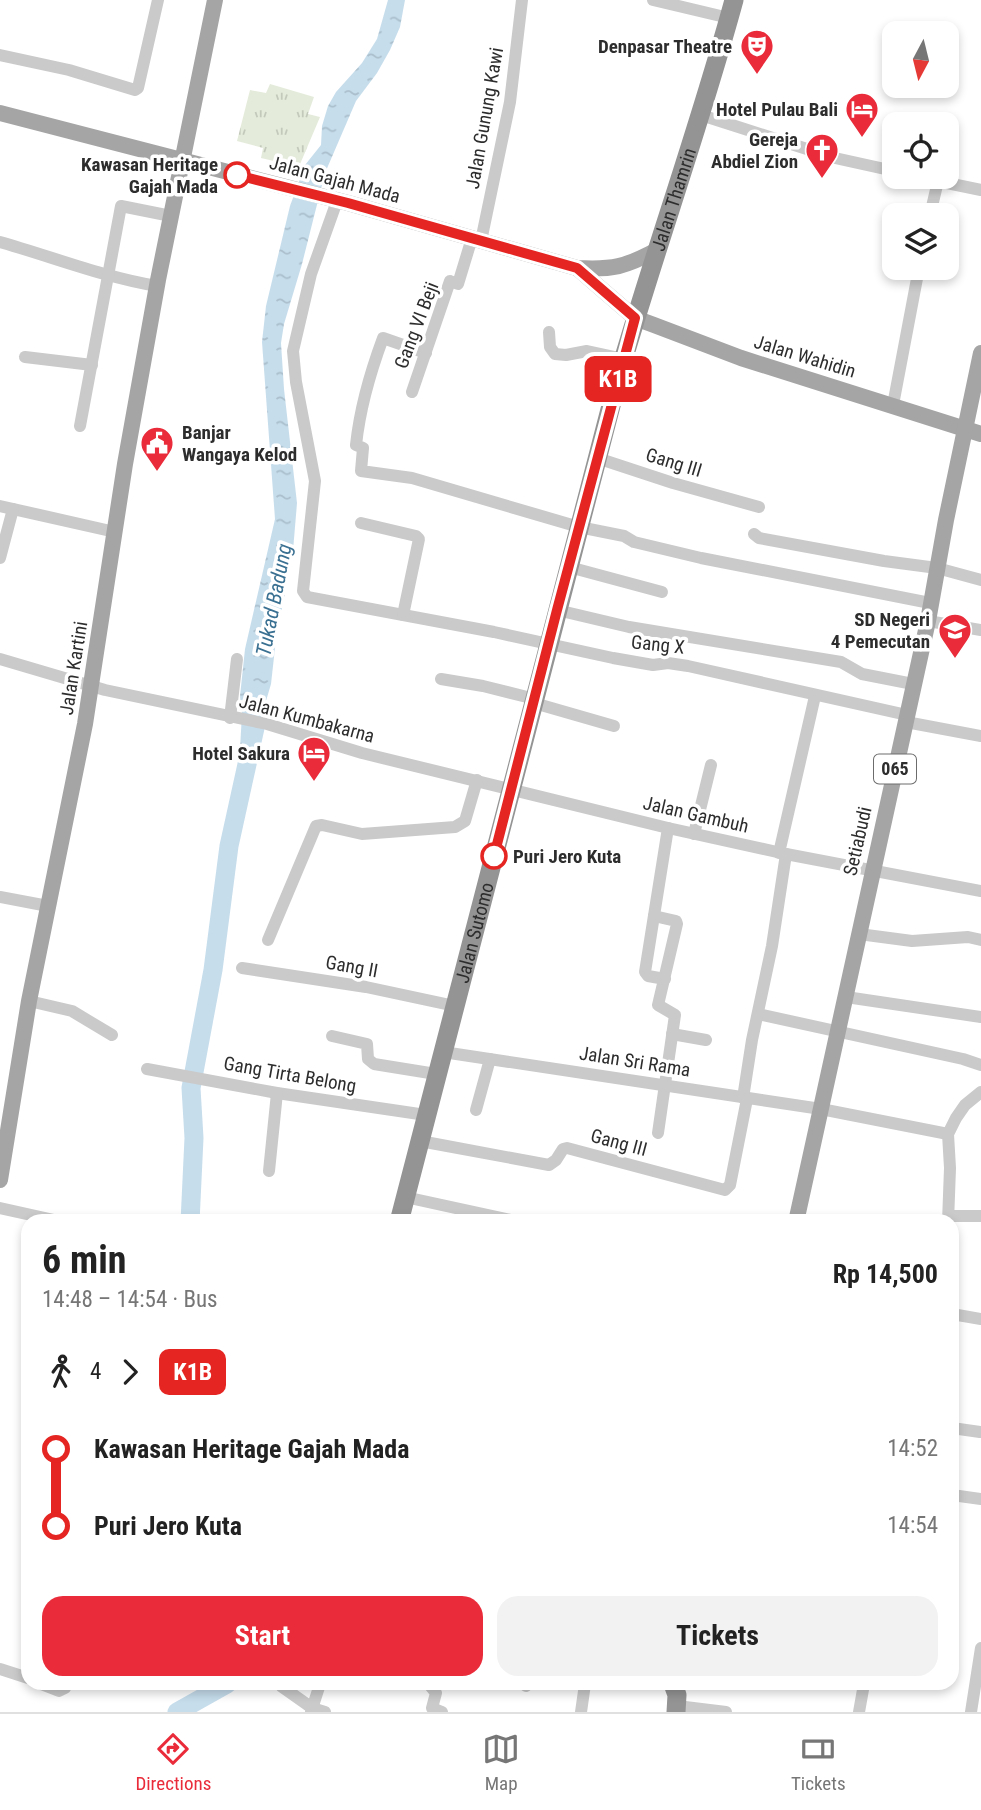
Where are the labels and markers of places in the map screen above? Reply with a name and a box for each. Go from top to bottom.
theatre icon: Denpasar Theatre [738,27,776,76]
place label: Denpasar Theatre [598,35,732,58]
hotel icon: Hotel Pulau Bali [843,90,881,139]
place label: Hotel Pulau Bali [716,98,838,121]
place label: Gereja Abdiel Zion [711,128,798,173]
church icon: Gereja Abdiel Zion [803,131,841,180]
place label: Kawasan Heritage Gajah Mada [81,153,218,198]
marker: Kawasan Heritage Gajah Mada [224,162,250,188]
place label: Banjar Wangaya Kelod [182,421,297,466]
public building icon: Banjar Wangaya Kelod [138,424,176,473]
place label: SD Negeri 4 Pemecutan [831,608,930,653]
school or university icon: SD Negeri 4 Pemecutan [936,611,974,660]
hotel icon: Hotel Sakura [295,734,333,783]
place label: Hotel Sakura [192,742,290,765]
marker: Puri Jero Kuta [481,843,507,869]
place label: Puri Jero Kuta [513,845,621,868]

